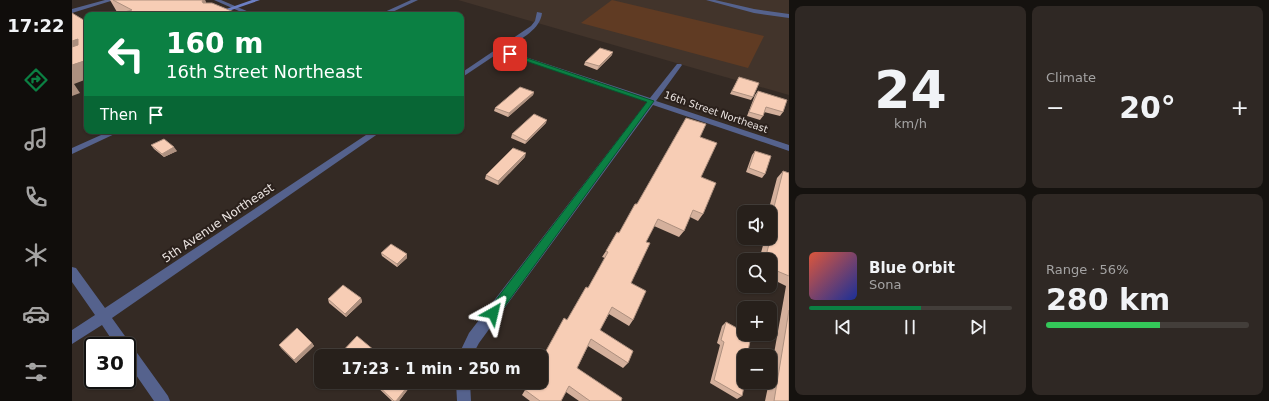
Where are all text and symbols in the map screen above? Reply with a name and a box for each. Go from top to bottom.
text: 17:22 [7,15,65,36]
text: 160 m [166,27,263,60]
icon: left [100,28,152,80]
pin [493,37,527,71]
icon: arrive [499,43,521,65]
text: 24 [874,60,947,120]
text: 16th Street Northeast [166,61,362,82]
icon: directions [22,66,50,94]
text: Climate [1046,70,1096,85]
street label: 16th Street Northeast [663,89,769,135]
text: 20° [1119,90,1176,125]
text: − [1046,95,1064,120]
text: + [1231,95,1249,120]
icon: arrive [145,104,167,126]
text: Then [100,106,137,124]
text: km/h [894,116,927,131]
icon: music [22,125,50,153]
street label: 5th Avenue Northeast [160,180,277,266]
icon: phone [22,183,50,211]
map controls [737,205,777,389]
button: sound [737,205,777,245]
icon: climate [22,241,50,269]
button: search [737,253,777,293]
text: Blue Orbit [869,259,955,277]
text: Range · 56% [1046,262,1129,277]
text: Sona [869,277,901,292]
text: 280 km [1046,282,1170,317]
position arrow [472,292,514,334]
icon: car [22,300,50,328]
button: + [737,301,777,341]
icon: previous [832,316,854,338]
icon: pause [899,316,921,338]
icon: next [967,316,989,338]
speed limit sign: 30 [84,337,136,389]
button: − [737,349,777,389]
icon: filters [22,358,50,386]
text: 17:23 · 1 min · 250 m [341,360,521,378]

